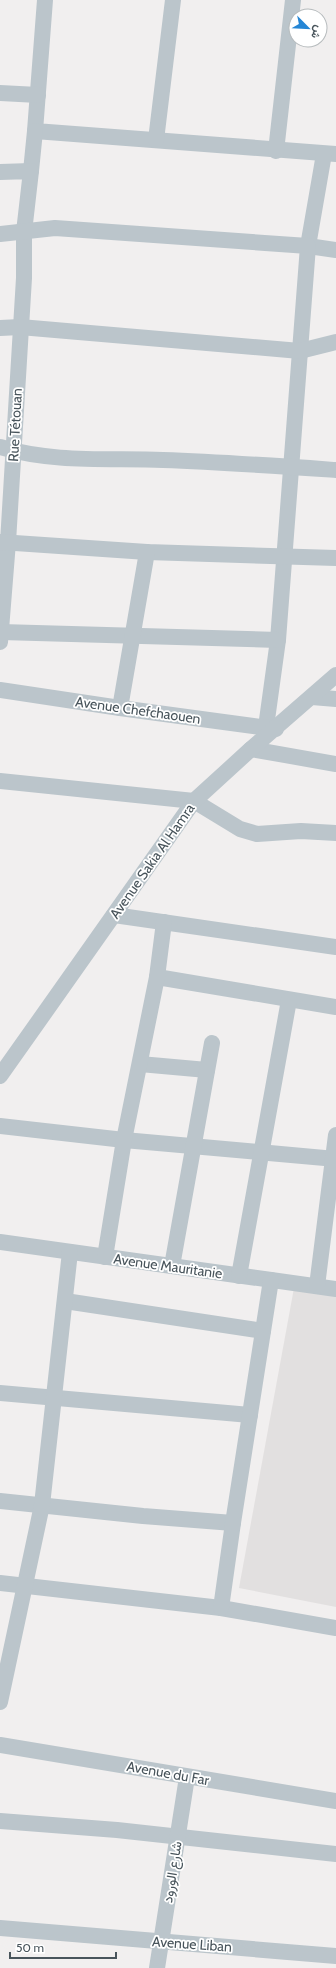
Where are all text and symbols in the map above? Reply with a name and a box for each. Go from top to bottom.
north arrow [288,8,328,48]
text: ش [308,23,326,41]
street label: Rue Tétouan [4,388,26,462]
street label: Avenue Chefchaouen [74,692,202,728]
street label: Avenue Sakia Al Hamra [106,800,199,922]
street label: Avenue Mauritanie [112,1249,224,1283]
street label: Avenue du Far [125,1757,211,1789]
street label: شارع الورود [158,1840,188,1905]
street label: Avenue Liban [152,1932,233,1956]
scale bar [10,1934,116,1960]
text: 50 m [16,1940,44,1955]

